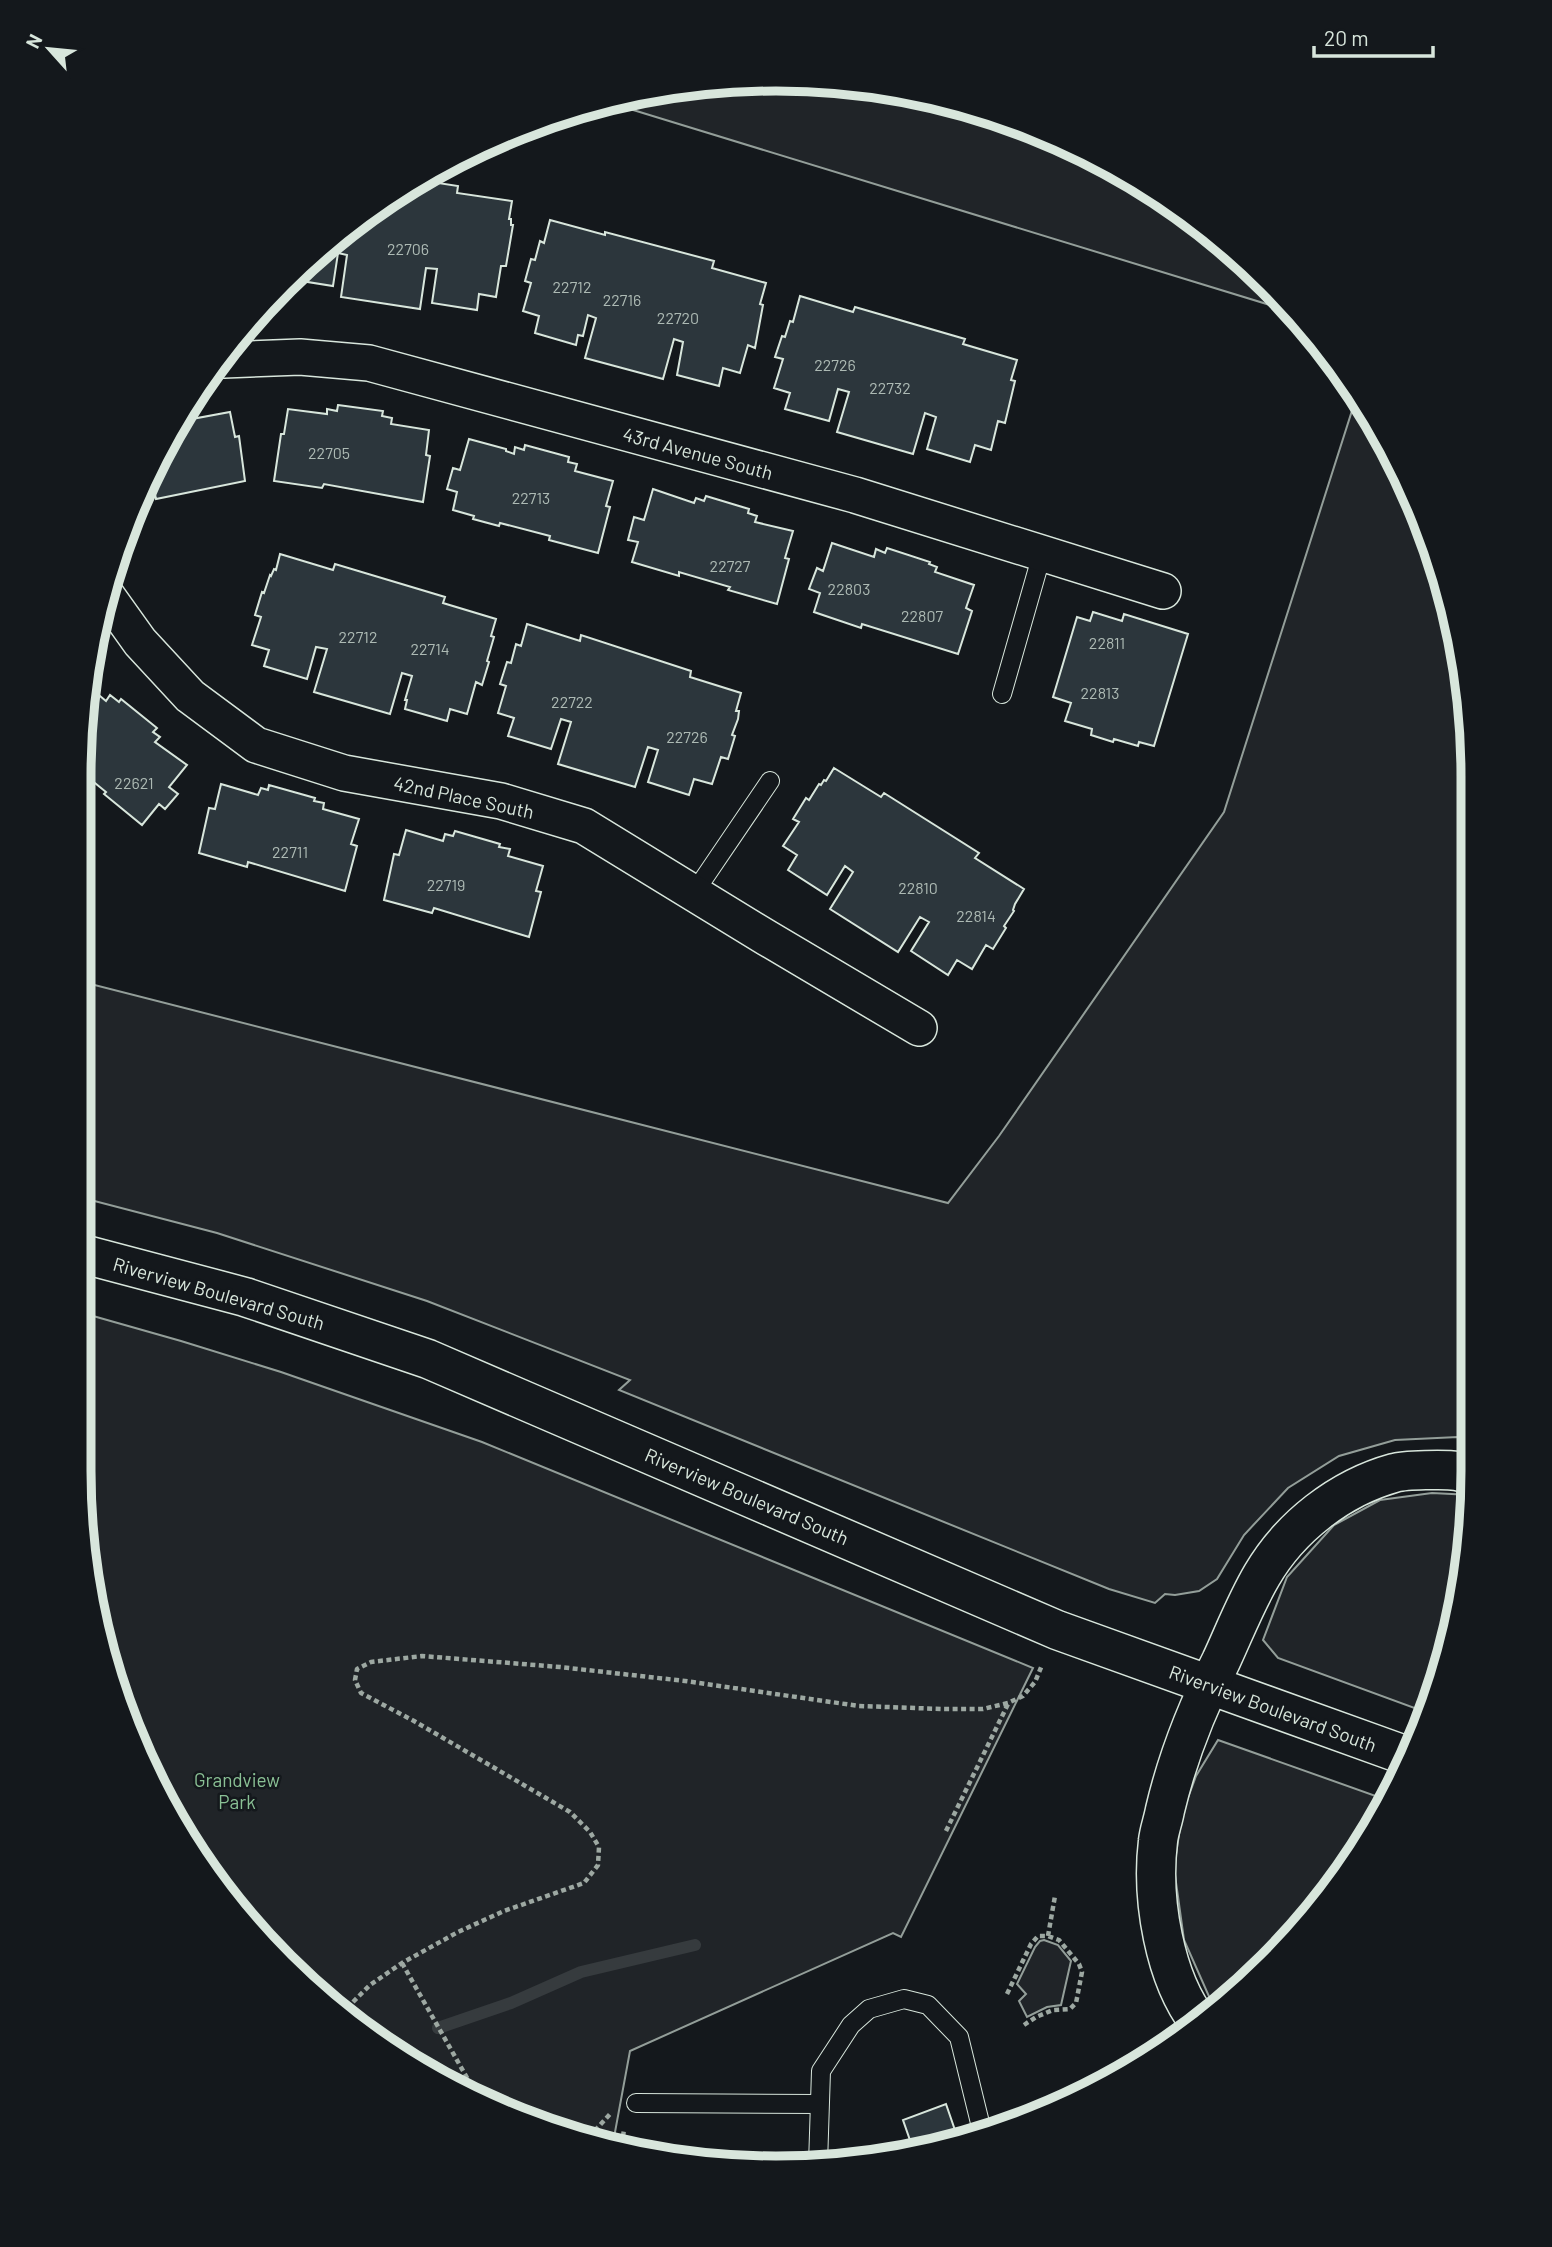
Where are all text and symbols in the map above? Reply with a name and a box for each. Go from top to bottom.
north arrow [14,14,84,84]
scale bar [1314,14,1433,58]
text: 20 m [1324,25,1369,50]
text: N [20,30,47,52]
house number: 22706 [387,239,429,258]
house number: 22712 [553,277,591,296]
house number: 22716 [603,290,641,309]
house number: 22720 [657,308,699,327]
house number: 22726 [814,355,856,374]
house number: 22732 [869,378,911,397]
street label: 43rd Avenue South [621,422,775,484]
house number: 22705 [308,443,350,462]
house number: 22713 [512,488,550,507]
house number: 22727 [710,556,751,575]
house number: 22803 [828,579,870,598]
house number: 22807 [901,606,943,625]
house number: 22712 [339,627,377,646]
house number: 22811 [1089,633,1125,652]
house number: 22714 [410,639,450,658]
house number: 22813 [1081,683,1119,702]
house number: 22722 [551,692,593,711]
house number: 22726 [666,727,708,746]
street label: 42nd Place South [392,771,536,823]
house number: 22621 [114,773,154,792]
house number: 22711 [272,842,308,861]
house number: 22719 [427,875,465,894]
house number: 22810 [898,878,938,897]
house number: 22814 [956,906,996,925]
street label: Riverview Boulevard South [111,1252,327,1334]
street label: Riverview Boulevard South [642,1443,852,1549]
street label: Riverview Boulevard South [1166,1660,1380,1756]
park label: Grandview Park [194,1768,280,1813]

